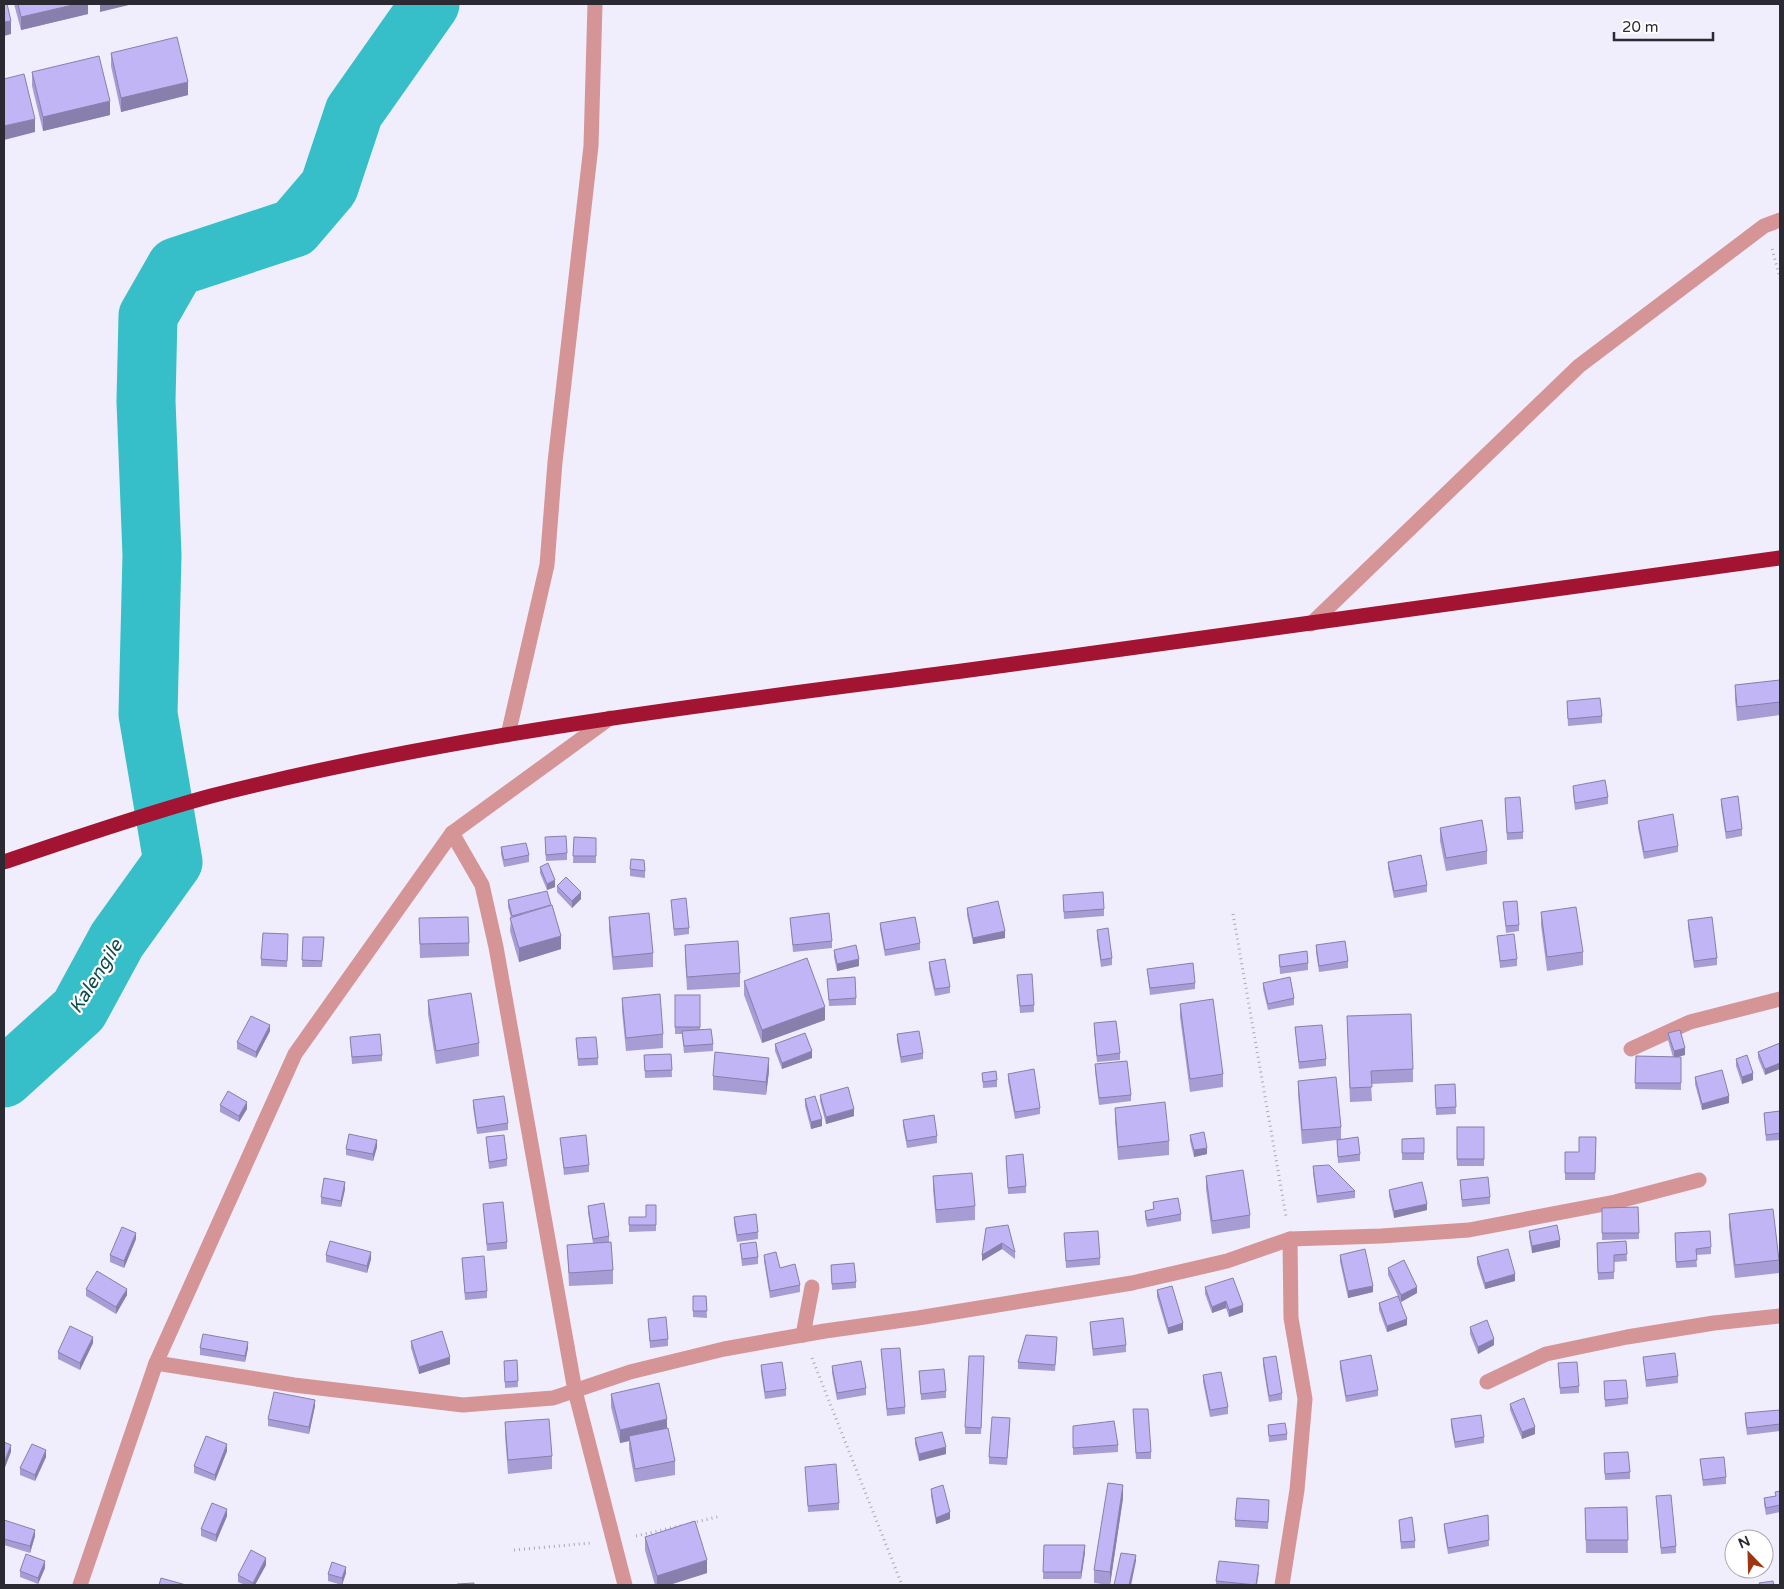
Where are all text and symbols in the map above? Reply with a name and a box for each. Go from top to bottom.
scale bar [1614,10,1713,42]
text: 20 m [1622,18,1659,36]
water label: Kalengile [65,935,128,1017]
north arrow [1724,1529,1774,1579]
text: N [1736,1532,1753,1553]

